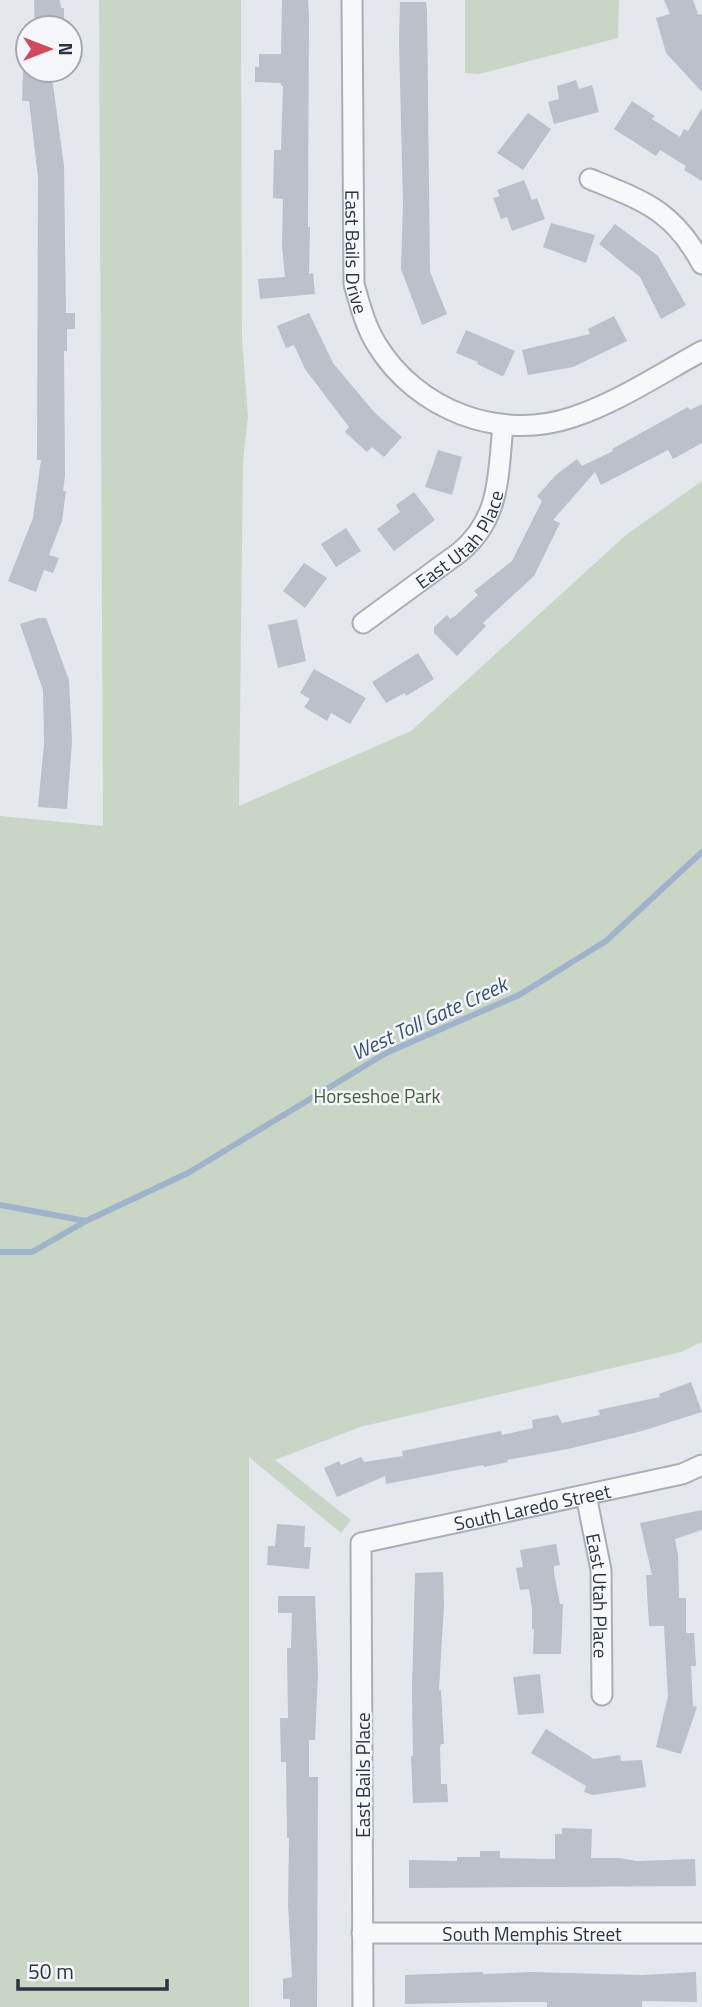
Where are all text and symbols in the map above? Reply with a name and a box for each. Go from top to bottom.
north arrow [14,14,84,84]
text: N [52,42,81,56]
street label: East Bails Drive [339,190,376,317]
street label: East Utah Place [409,487,510,595]
water label: West Toll Gate Creek [346,967,514,1068]
park label: Horseshoe Park [314,1081,440,1110]
street label: South Laredo Street [451,1475,613,1537]
street label: East Utah Place [579,1531,616,1658]
street label: East Bails Place [348,1712,377,1838]
street label: South Memphis Street [442,1919,622,1948]
scale bar [18,1948,166,1992]
text: 50 m [28,1955,74,1987]

